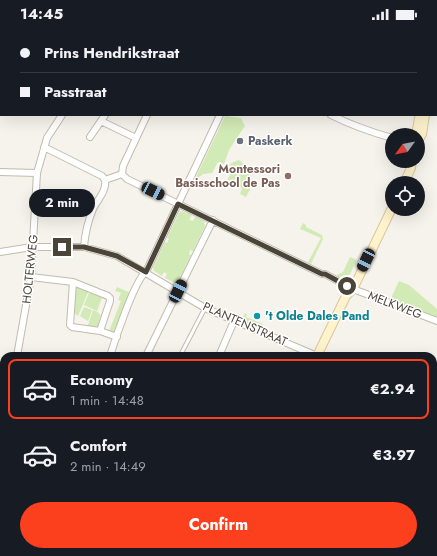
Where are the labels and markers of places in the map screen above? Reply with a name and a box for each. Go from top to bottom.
place label: Paskerk [248,132,293,150]
marker: Paskerk [235,136,245,146]
place label: Montessori Basisschool de Pas [175,160,281,192]
marker: Montessori Basisschool de Pas [283,171,293,181]
place label: 't Olde Dales Pand [265,307,369,325]
marker: 't Olde Dales Pand [252,311,262,321]

